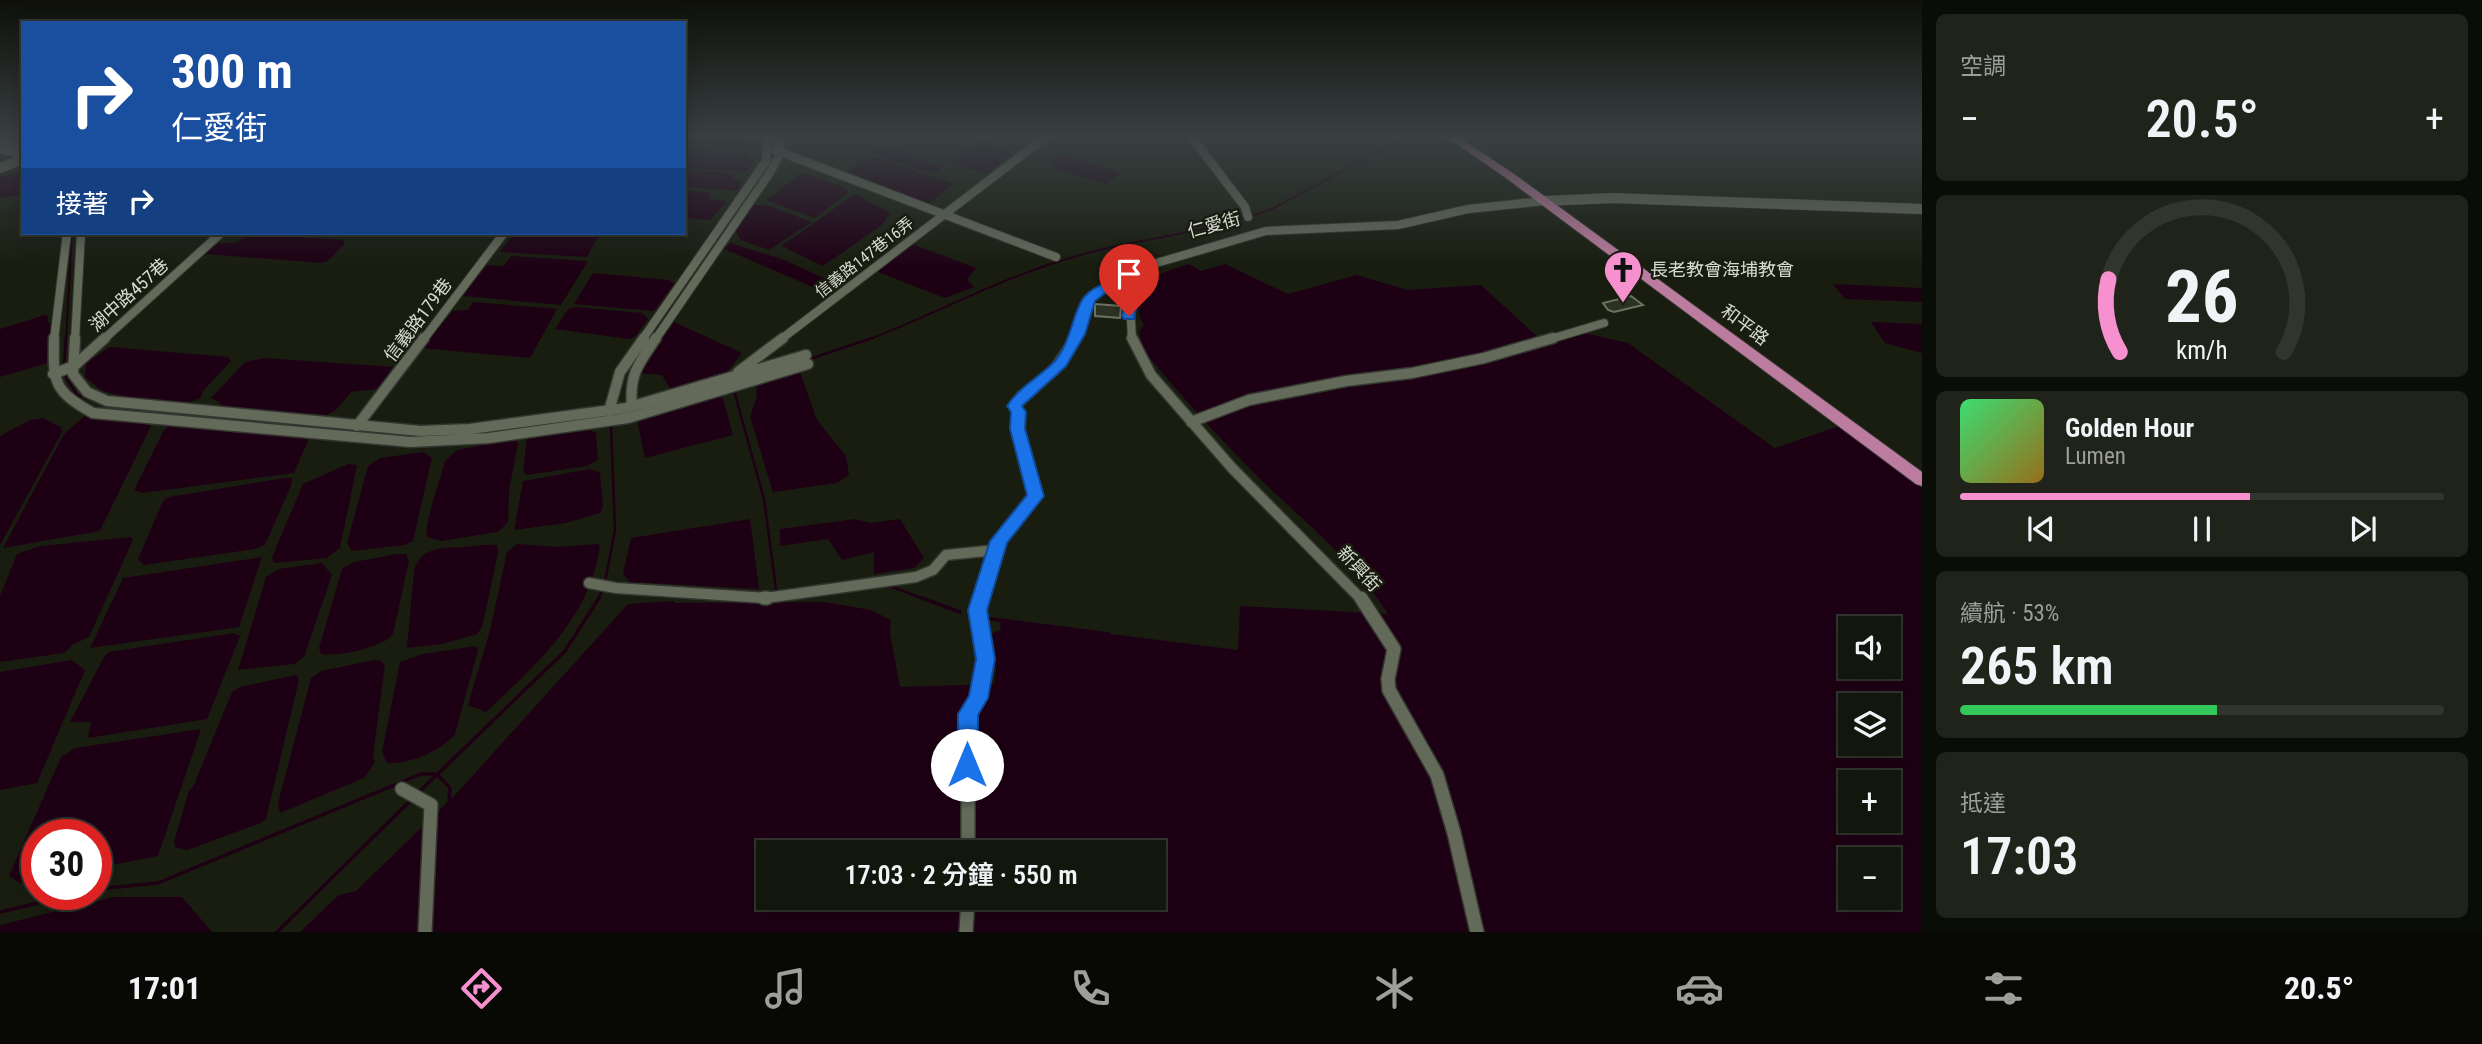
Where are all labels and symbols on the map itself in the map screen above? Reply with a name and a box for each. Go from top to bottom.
street label: 仁愛街 [1185,207,1243,242]
street label: 信義路147巷16弄 [811,213,917,302]
pin [1099,244,1159,316]
church icon: 長老教會海埔教會 [1602,249,1644,304]
street label: 湖中路457巷 [85,254,172,335]
place label: 長老教會海埔教會 [1650,259,1794,280]
street label: 信義路179巷 [380,274,456,365]
street label: 和平路 [1717,300,1773,349]
street label: 新興街 [1333,542,1385,596]
position arrow [930,728,1004,802]
speed limit sign: 30 [21,819,112,910]

